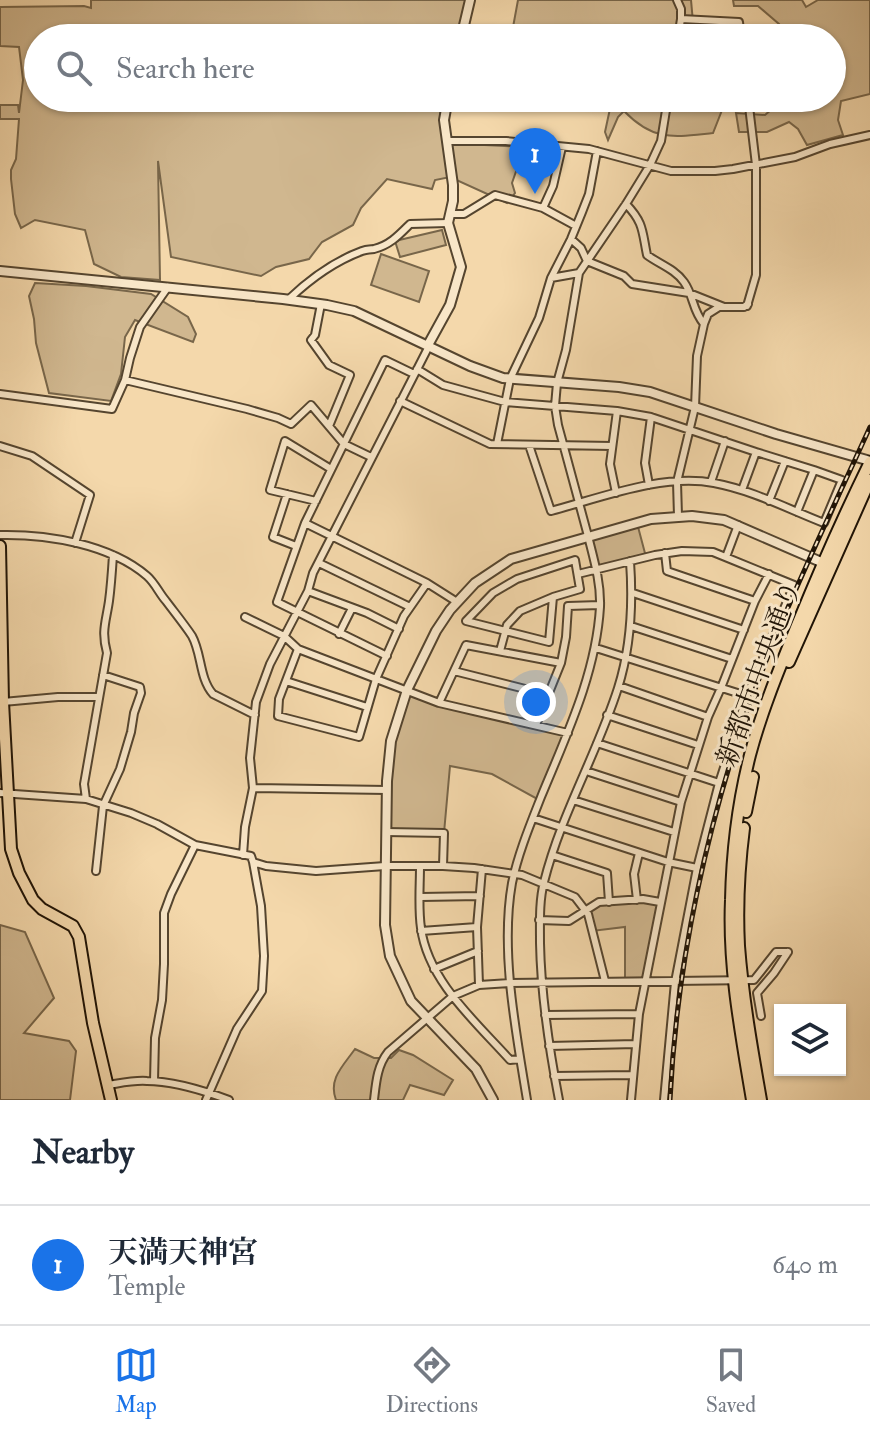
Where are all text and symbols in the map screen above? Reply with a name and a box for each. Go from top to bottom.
search box [24,24,846,112]
icon: search [52,46,96,90]
text: Search here [116,50,255,87]
pin: 1 [509,128,561,194]
street label: 新都市中央通り [709,575,809,772]
your location [516,682,556,722]
map controls [774,1004,846,1076]
button: layers [774,1004,846,1076]
text: Nearby [32,1131,134,1174]
text: 天満天神宮 [108,1234,258,1271]
text: 1 [53,1249,63,1281]
text: 640 m [772,1249,838,1281]
text: Temple [108,1271,185,1303]
tab: Map [114,1343,158,1419]
tab: Directions [386,1343,478,1419]
tab: Saved [706,1343,756,1419]

